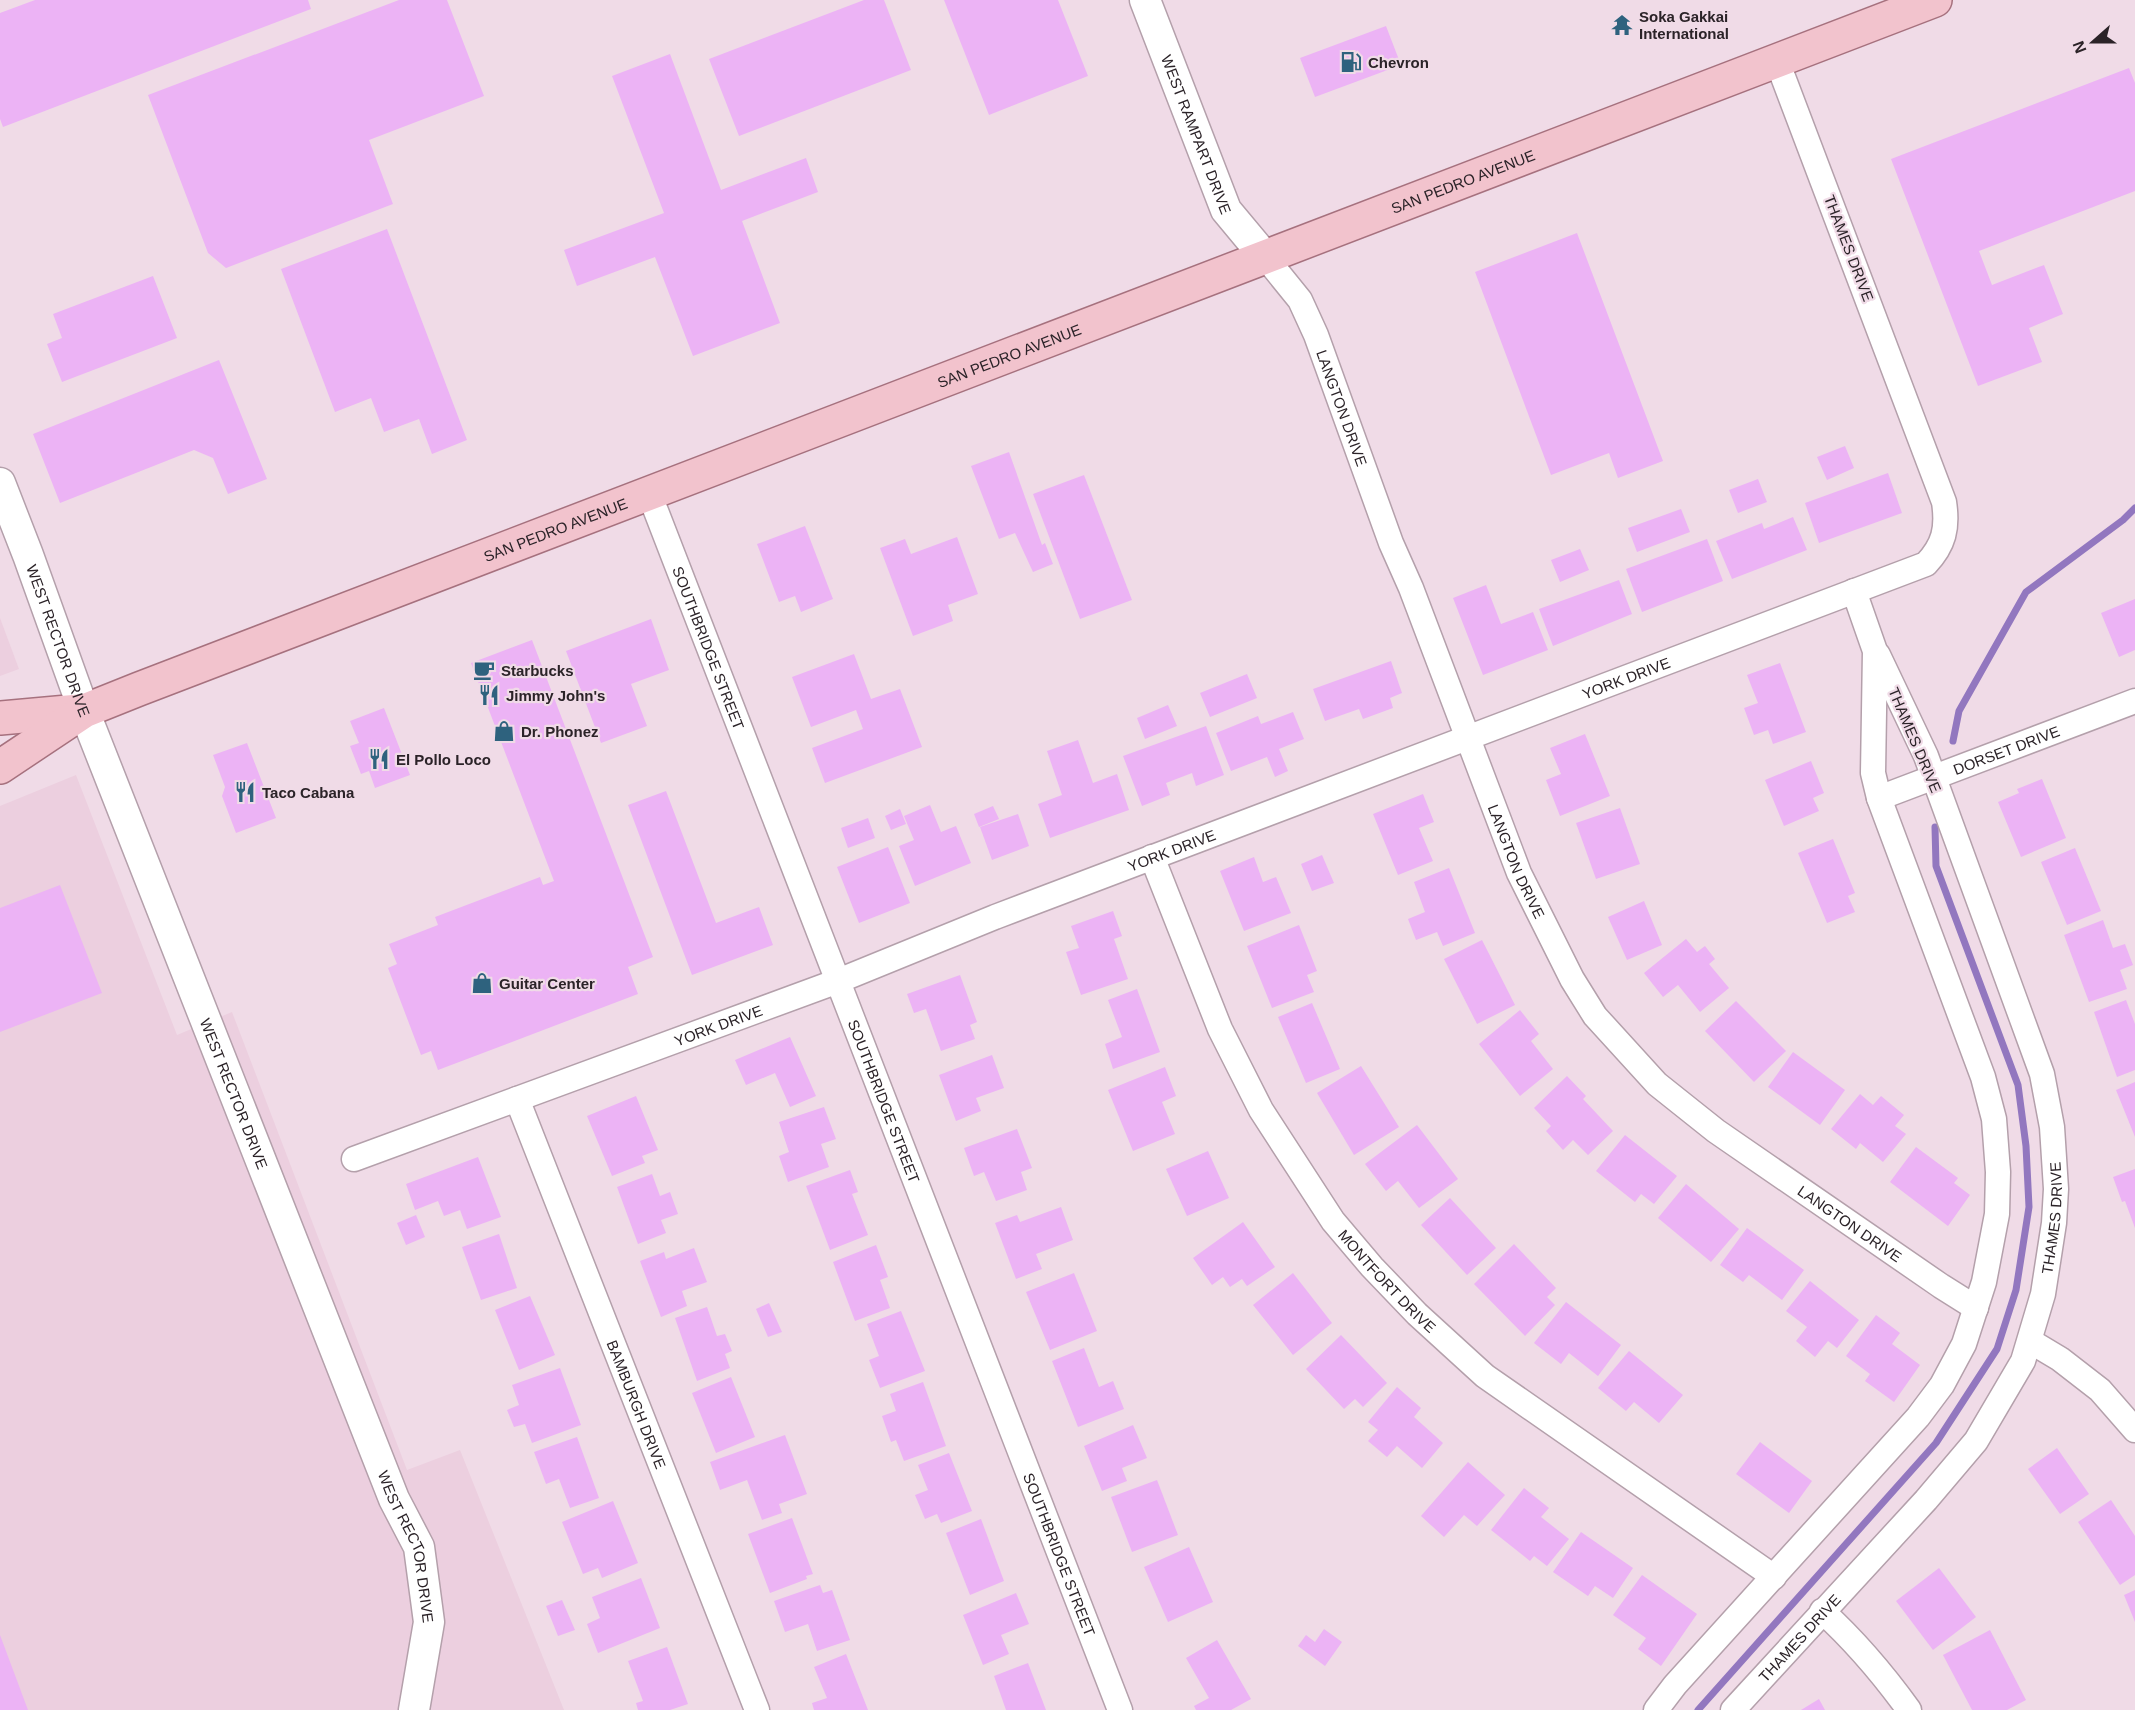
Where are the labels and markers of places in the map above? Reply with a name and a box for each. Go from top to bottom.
place label: Soka Gakkai International [1639,8,1729,42]
temple icon: Soka Gakkai International [1610,13,1634,37]
fuel station icon: Chevron [1339,50,1363,74]
place label: Chevron [1368,54,1429,71]
cafe icon: Starbucks [472,658,496,682]
place label: Starbucks [501,662,574,679]
restaurant icon: Jimmy John's [477,683,501,707]
place label: Jimmy John's [506,687,605,704]
shop icon: Dr. Phonez [492,719,516,743]
place label: Dr. Phonez [521,723,599,740]
restaurant icon: El Pollo Loco [367,747,391,771]
place label: El Pollo Loco [396,751,491,768]
restaurant icon: Taco Cabana [233,780,257,804]
place label: Taco Cabana [262,784,355,801]
shop icon: Guitar Center [470,971,494,995]
place label: Guitar Center [499,975,595,992]

